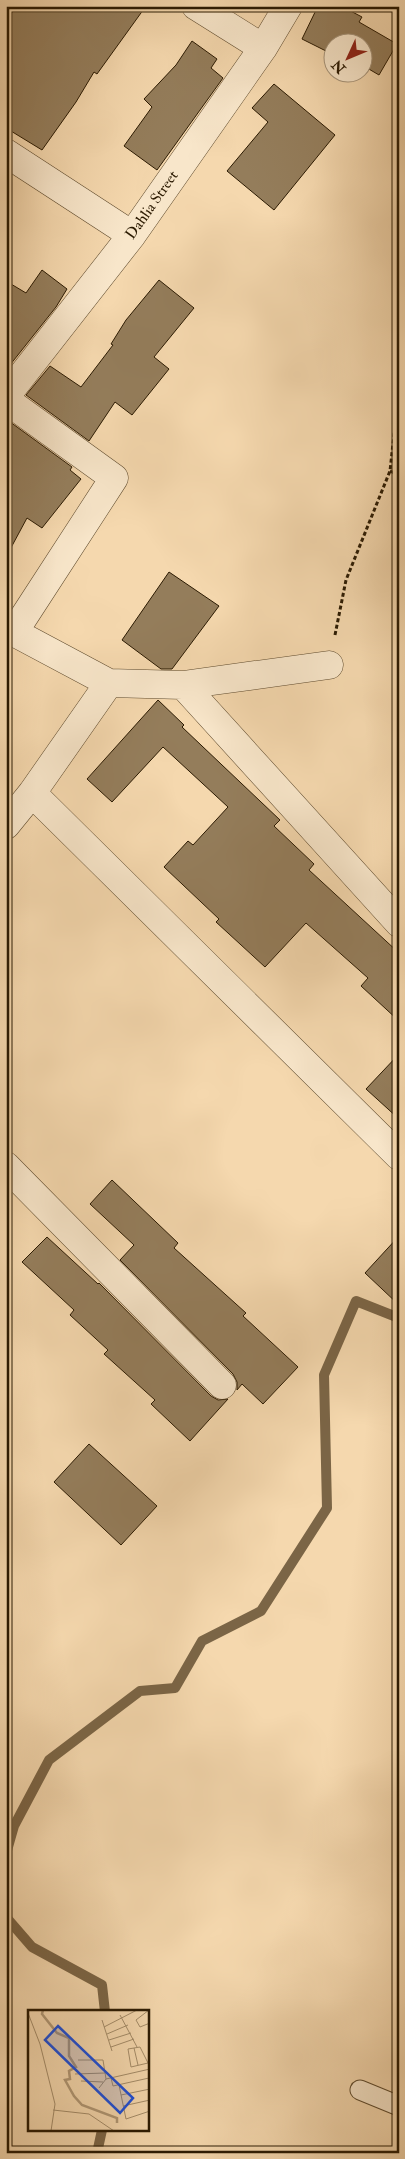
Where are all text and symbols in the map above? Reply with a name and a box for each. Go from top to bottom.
north arrow [322,32,372,82]
text: N [328,56,350,78]
street label: Dahlia Street [121,167,183,243]
inset map [28,2010,149,2132]

